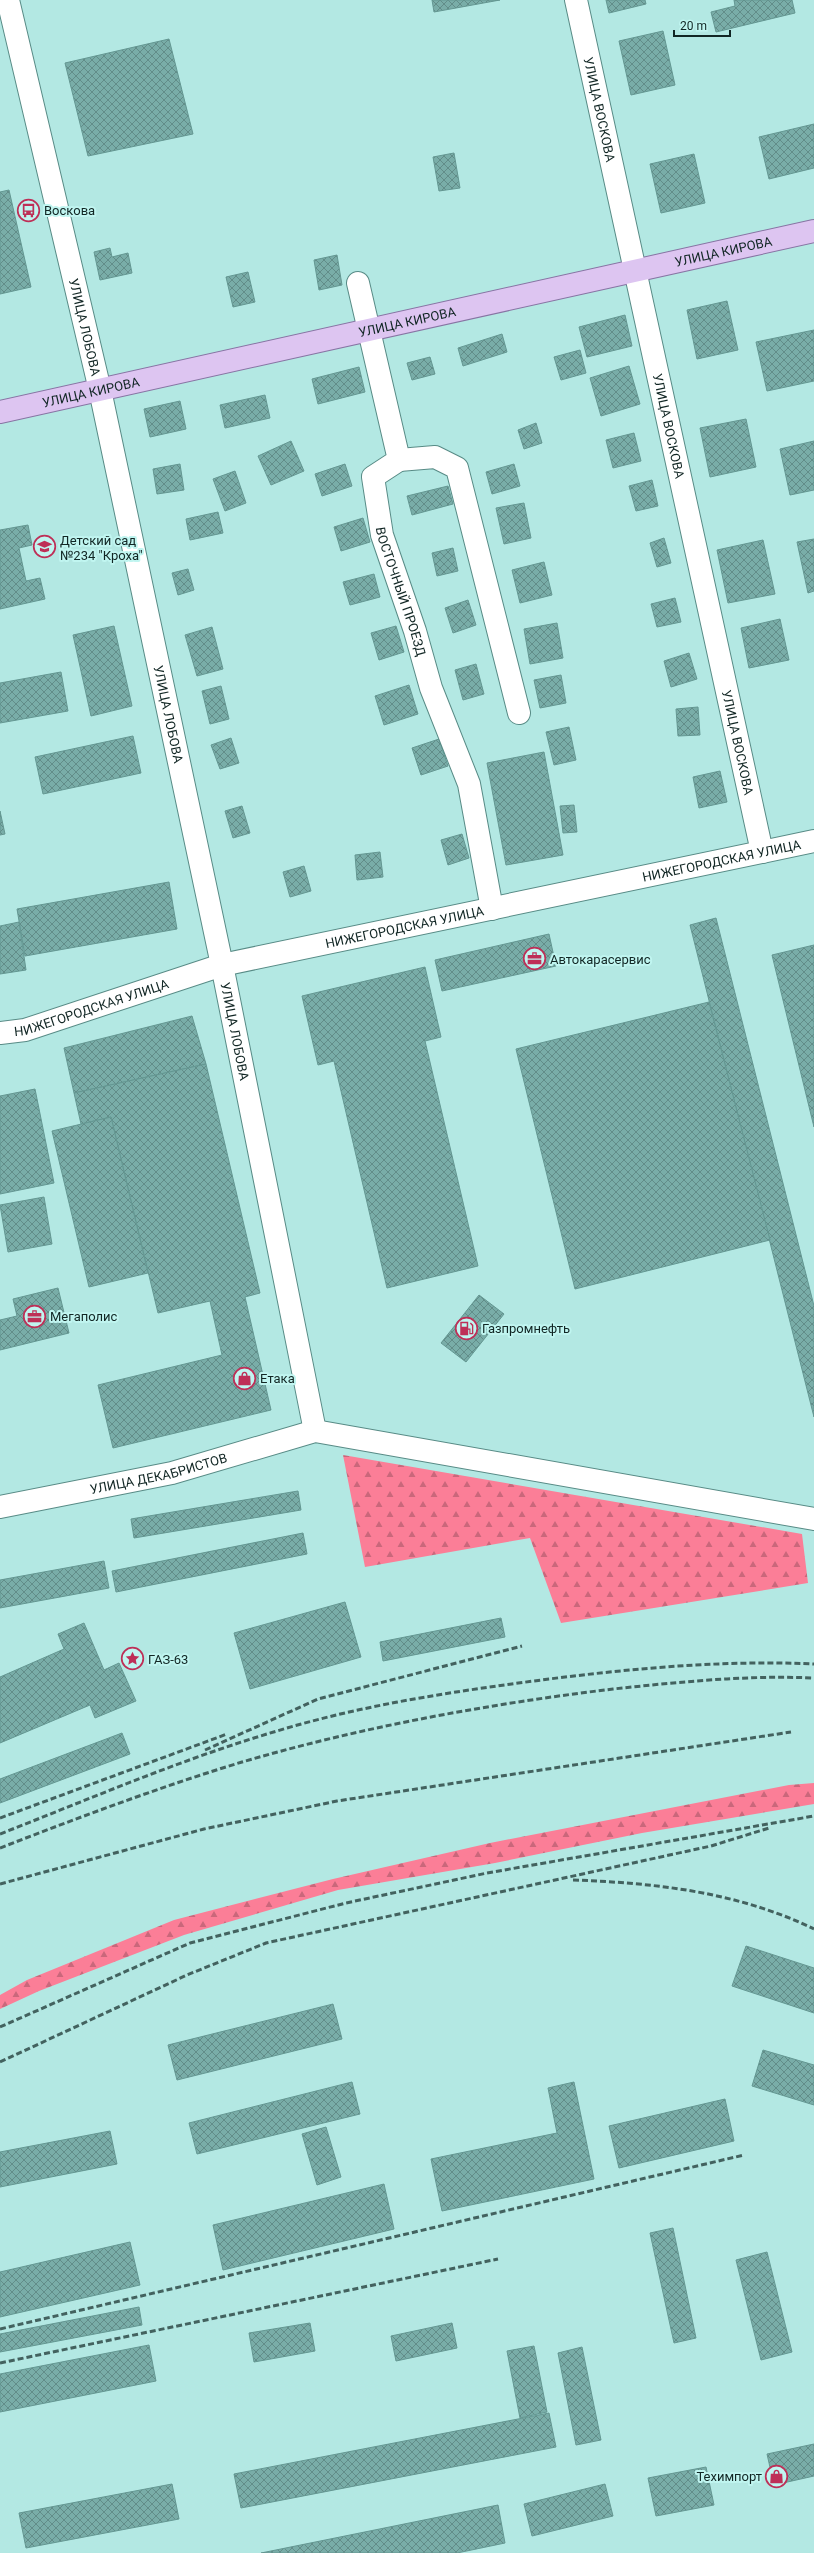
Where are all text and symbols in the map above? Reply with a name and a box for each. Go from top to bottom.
scale bar [674,12,730,38]
text: 20 m [680,19,707,33]
street label: УЛИЦА ВОСКОВА [581,56,618,164]
bus stop icon: Воскова [16,197,42,223]
place label: Воскова [44,203,95,218]
street label: УЛИЦА КИРОВА [673,233,774,270]
street label: УЛИЦА ЛОБОВА [66,277,104,378]
street label: УЛИЦА КИРОВА [357,304,458,340]
street label: УЛИЦА ВОСКОВА [650,372,687,480]
street label: УЛИЦА КИРОВА [41,374,141,410]
street label: ВОСТОЧНЫЙ ПРОЕЗД [373,526,429,658]
place label: Детский сад №234 "Кроха" [60,533,143,563]
school or university icon: Детский сад №234 "Кроха" [32,534,58,560]
street label: УЛИЦА ЛОБОВА [151,664,186,765]
street label: УЛИЦА ВОСКОВА [719,689,756,797]
street label: НИЖЕГОРОДСКАЯ УЛИЦА [641,837,803,885]
street label: НИЖЕГОРОДСКАЯ УЛИЦА [324,903,486,951]
office icon: Автокарасервис [521,946,547,972]
place label: Автокарасервис [550,952,651,967]
street label: НИЖЕГОРОДСКАЯ УЛИЦА [13,976,171,1039]
street label: УЛИЦА ЛОБОВА [218,981,252,1082]
office icon: Мегаполис [21,1303,47,1329]
place label: Мегаполис [50,1309,118,1324]
fuel station icon: Газпромнефть [453,1315,479,1341]
place label: Газпромнефть [482,1321,570,1336]
shop icon: Етака [231,1365,257,1391]
place label: Етака [260,1371,295,1386]
street label: УЛИЦА ДЕКАБРИСТОВ [89,1450,229,1497]
place icon: ГАЗ-63 [119,1646,145,1672]
place label: ГАЗ-63 [148,1652,188,1667]
shop icon: Техимпорт [764,2463,790,2489]
place label: Техимпорт [696,2469,762,2484]

